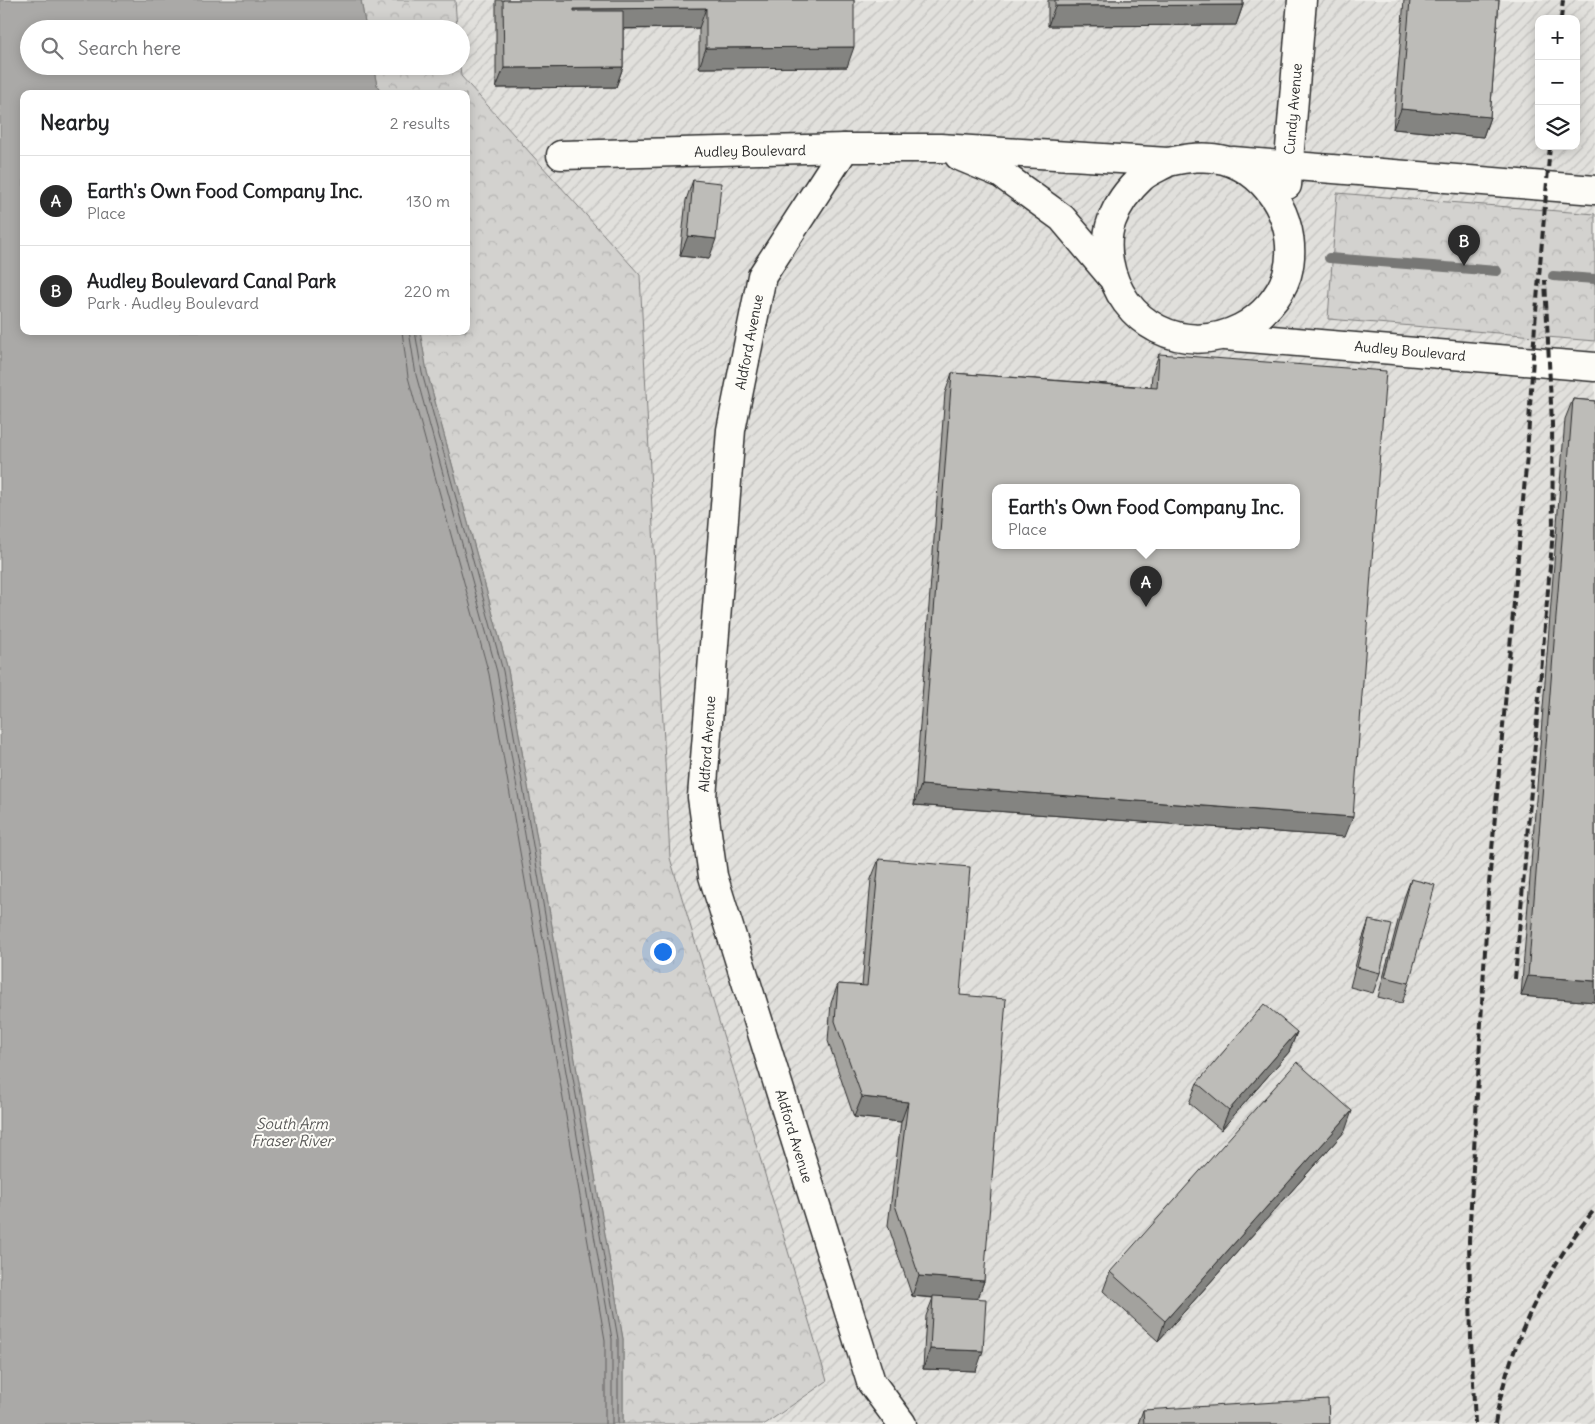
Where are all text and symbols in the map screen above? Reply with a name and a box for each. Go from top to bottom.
map controls [1535,15,1580,150]
button: + [1535,15,1580,60]
search box [20,20,470,75]
icon: search [38,34,66,62]
text: Search here [78,36,181,60]
button: − [1535,60,1580,105]
street label: Cundy Avenue [1280,63,1306,155]
button: layers [1535,105,1580,150]
text: Nearby [40,109,110,136]
text: 2 results [390,113,450,133]
street label: Audley Boulevard [694,141,806,161]
text: Earth's Own Food Company Inc. [87,179,363,203]
text: A [51,191,61,211]
text: 130 m [406,191,450,211]
text: Place [87,203,126,223]
pin: B [1448,225,1480,266]
text: Audley Boulevard Canal Park [87,269,336,293]
text: B [51,281,61,301]
text: 220 m [404,281,450,301]
text: Park · Audley Boulevard [87,293,259,313]
street label: Aldford Avenue [731,293,767,391]
street label: Audley Boulevard [1354,337,1466,365]
popup [992,484,1300,549]
text: Earth's Own Food Company Inc. [1008,495,1284,519]
text: Place [1008,519,1047,539]
pin: A [1130,566,1162,607]
street label: Aldford Avenue [695,695,719,793]
your location [650,939,676,965]
street label: Aldford Avenue [771,1087,817,1185]
water label: South Arm Fraser River [251,1114,335,1150]

